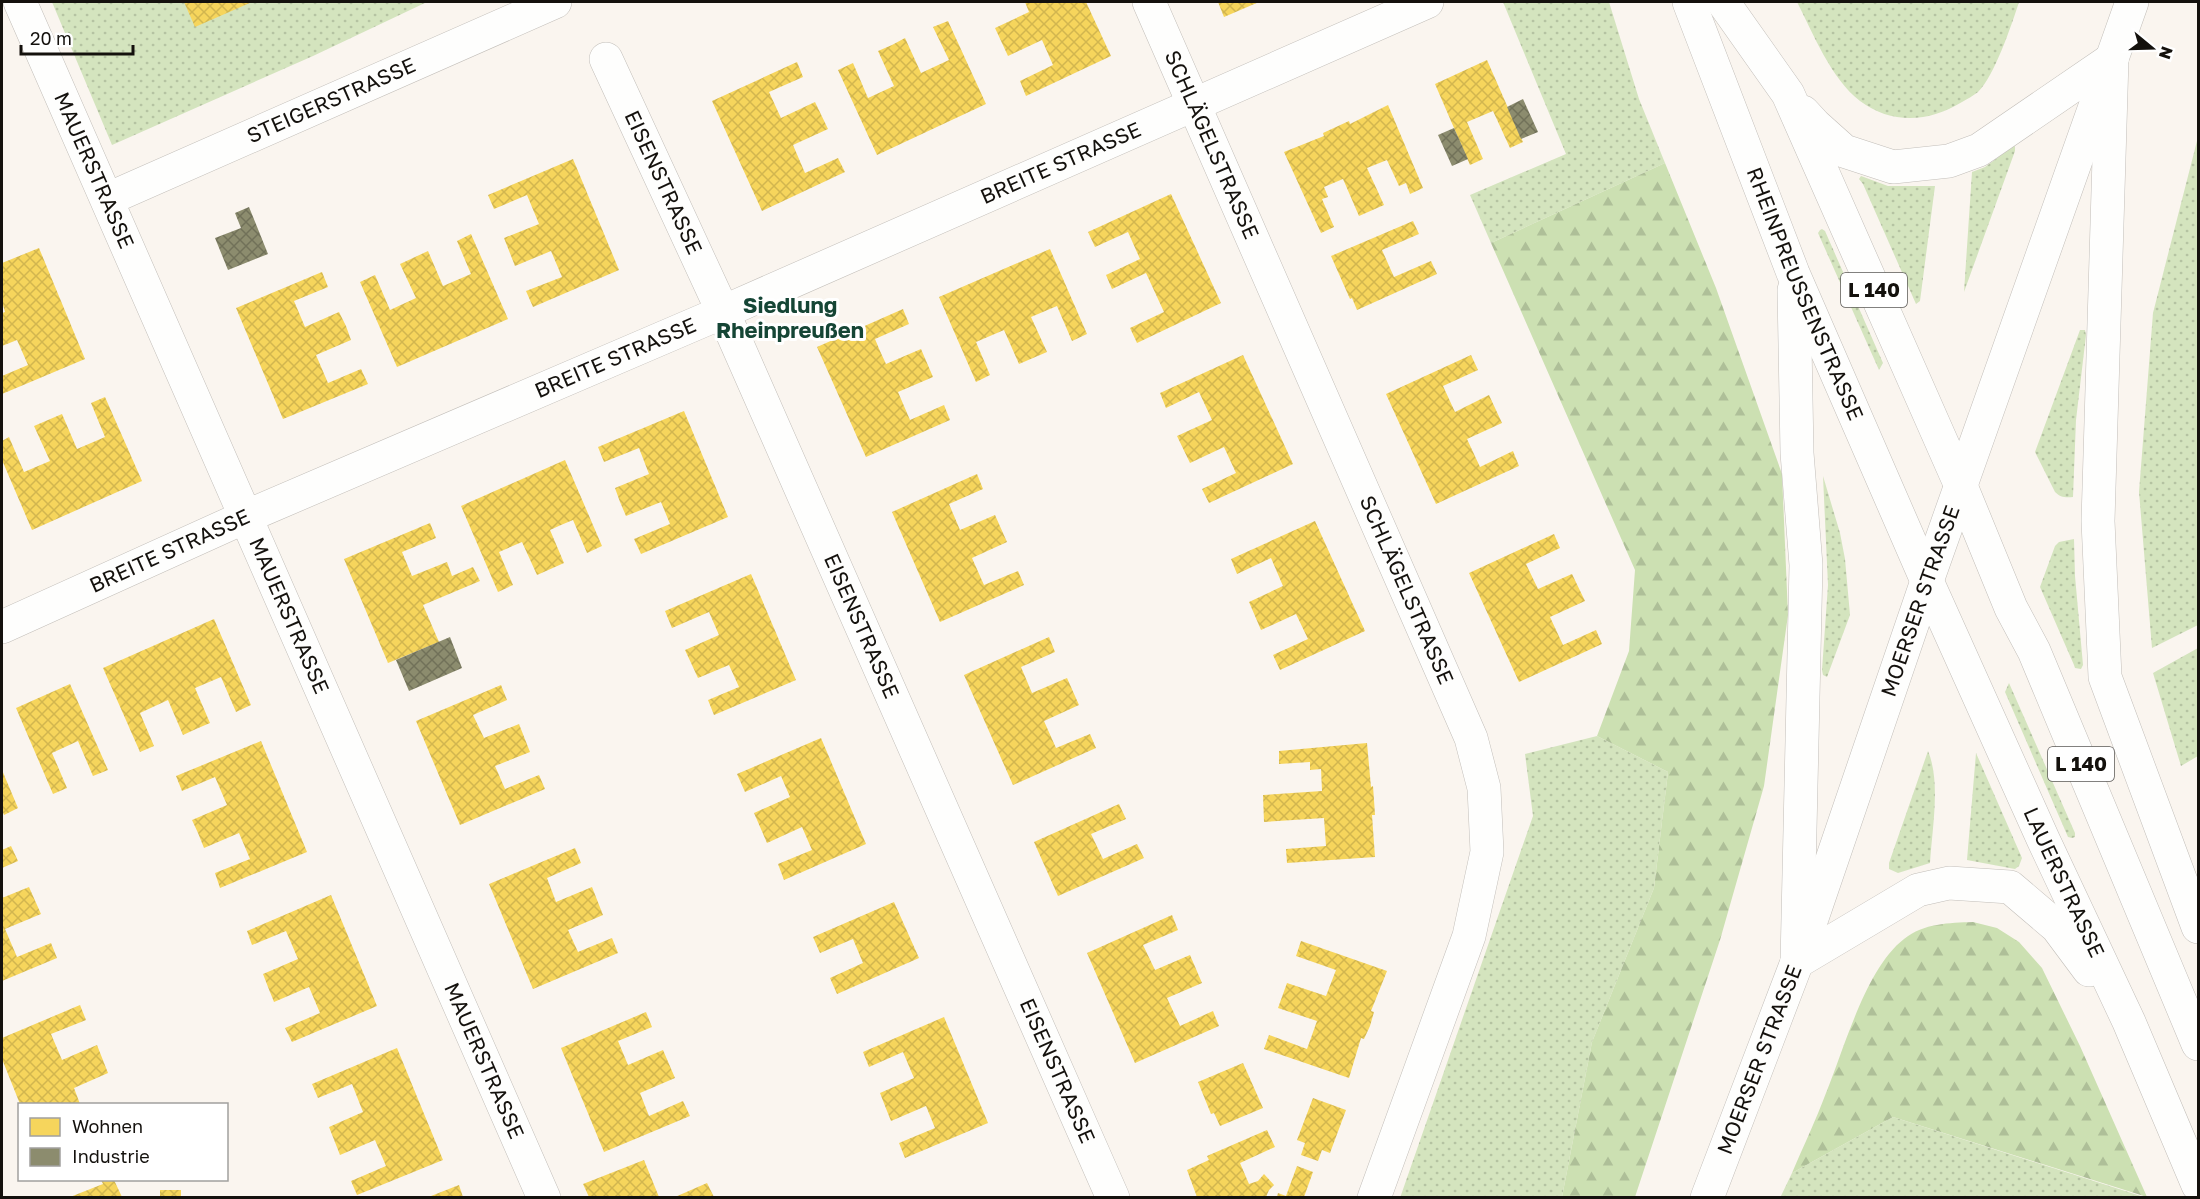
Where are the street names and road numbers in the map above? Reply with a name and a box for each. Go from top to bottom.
street label: SCHLÄGELSTRASSE [1160,46,1265,243]
street label: STEIGERSTRASSE [242,51,419,148]
street label: MAUERSTRASSE [49,88,140,252]
street label: EISENSTRASSE [619,106,708,258]
street label: BREITE STRASSE [976,116,1145,209]
street label: RHEINPREUSSENSTRASSE [1742,163,1869,424]
road number: L 140 [1841,273,1907,307]
street label: BREITE STRASSE [531,311,700,403]
street label: SCHLÄGELSTRASSE [1355,491,1460,688]
street label: MOERSER STRASSE [1875,502,1965,700]
street label: BREITE STRASSE [85,503,253,598]
street label: MAUERSTRASSE [244,533,335,697]
street label: EISENSTRASSE [819,549,905,702]
road number: L 140 [2048,747,2114,781]
street label: LAUERSTRASSE [2018,803,2111,961]
street label: MOERSER STRASSE [1711,961,1807,1158]
street label: MAUERSTRASSE [439,978,530,1143]
street label: EISENSTRASSE [1015,994,1101,1147]

